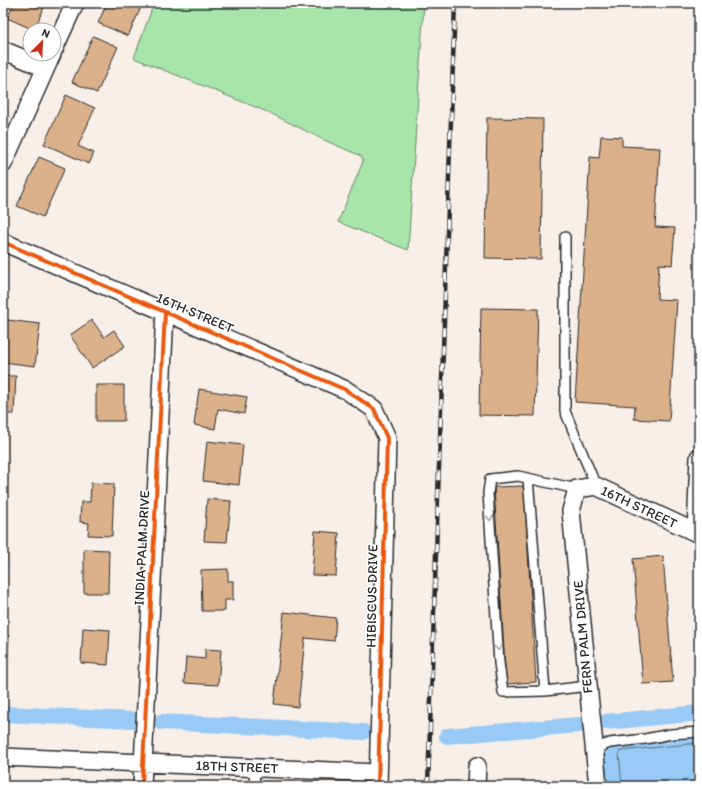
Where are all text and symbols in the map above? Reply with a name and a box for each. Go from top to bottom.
north arrow [22,22,62,62]
text: N [40,26,52,41]
street label: 16TH STREET [154,289,236,337]
street label: 16TH STREET [598,482,680,532]
street label: INDIA PALM DRIVE [130,490,154,606]
one-way arrow [485,515,494,521]
street label: HIBISCUS DRIVE [363,544,381,648]
street label: FERN PALM DRIVE [570,579,596,694]
one-way arrow [494,645,503,651]
street label: 18TH STREET [195,757,279,777]

